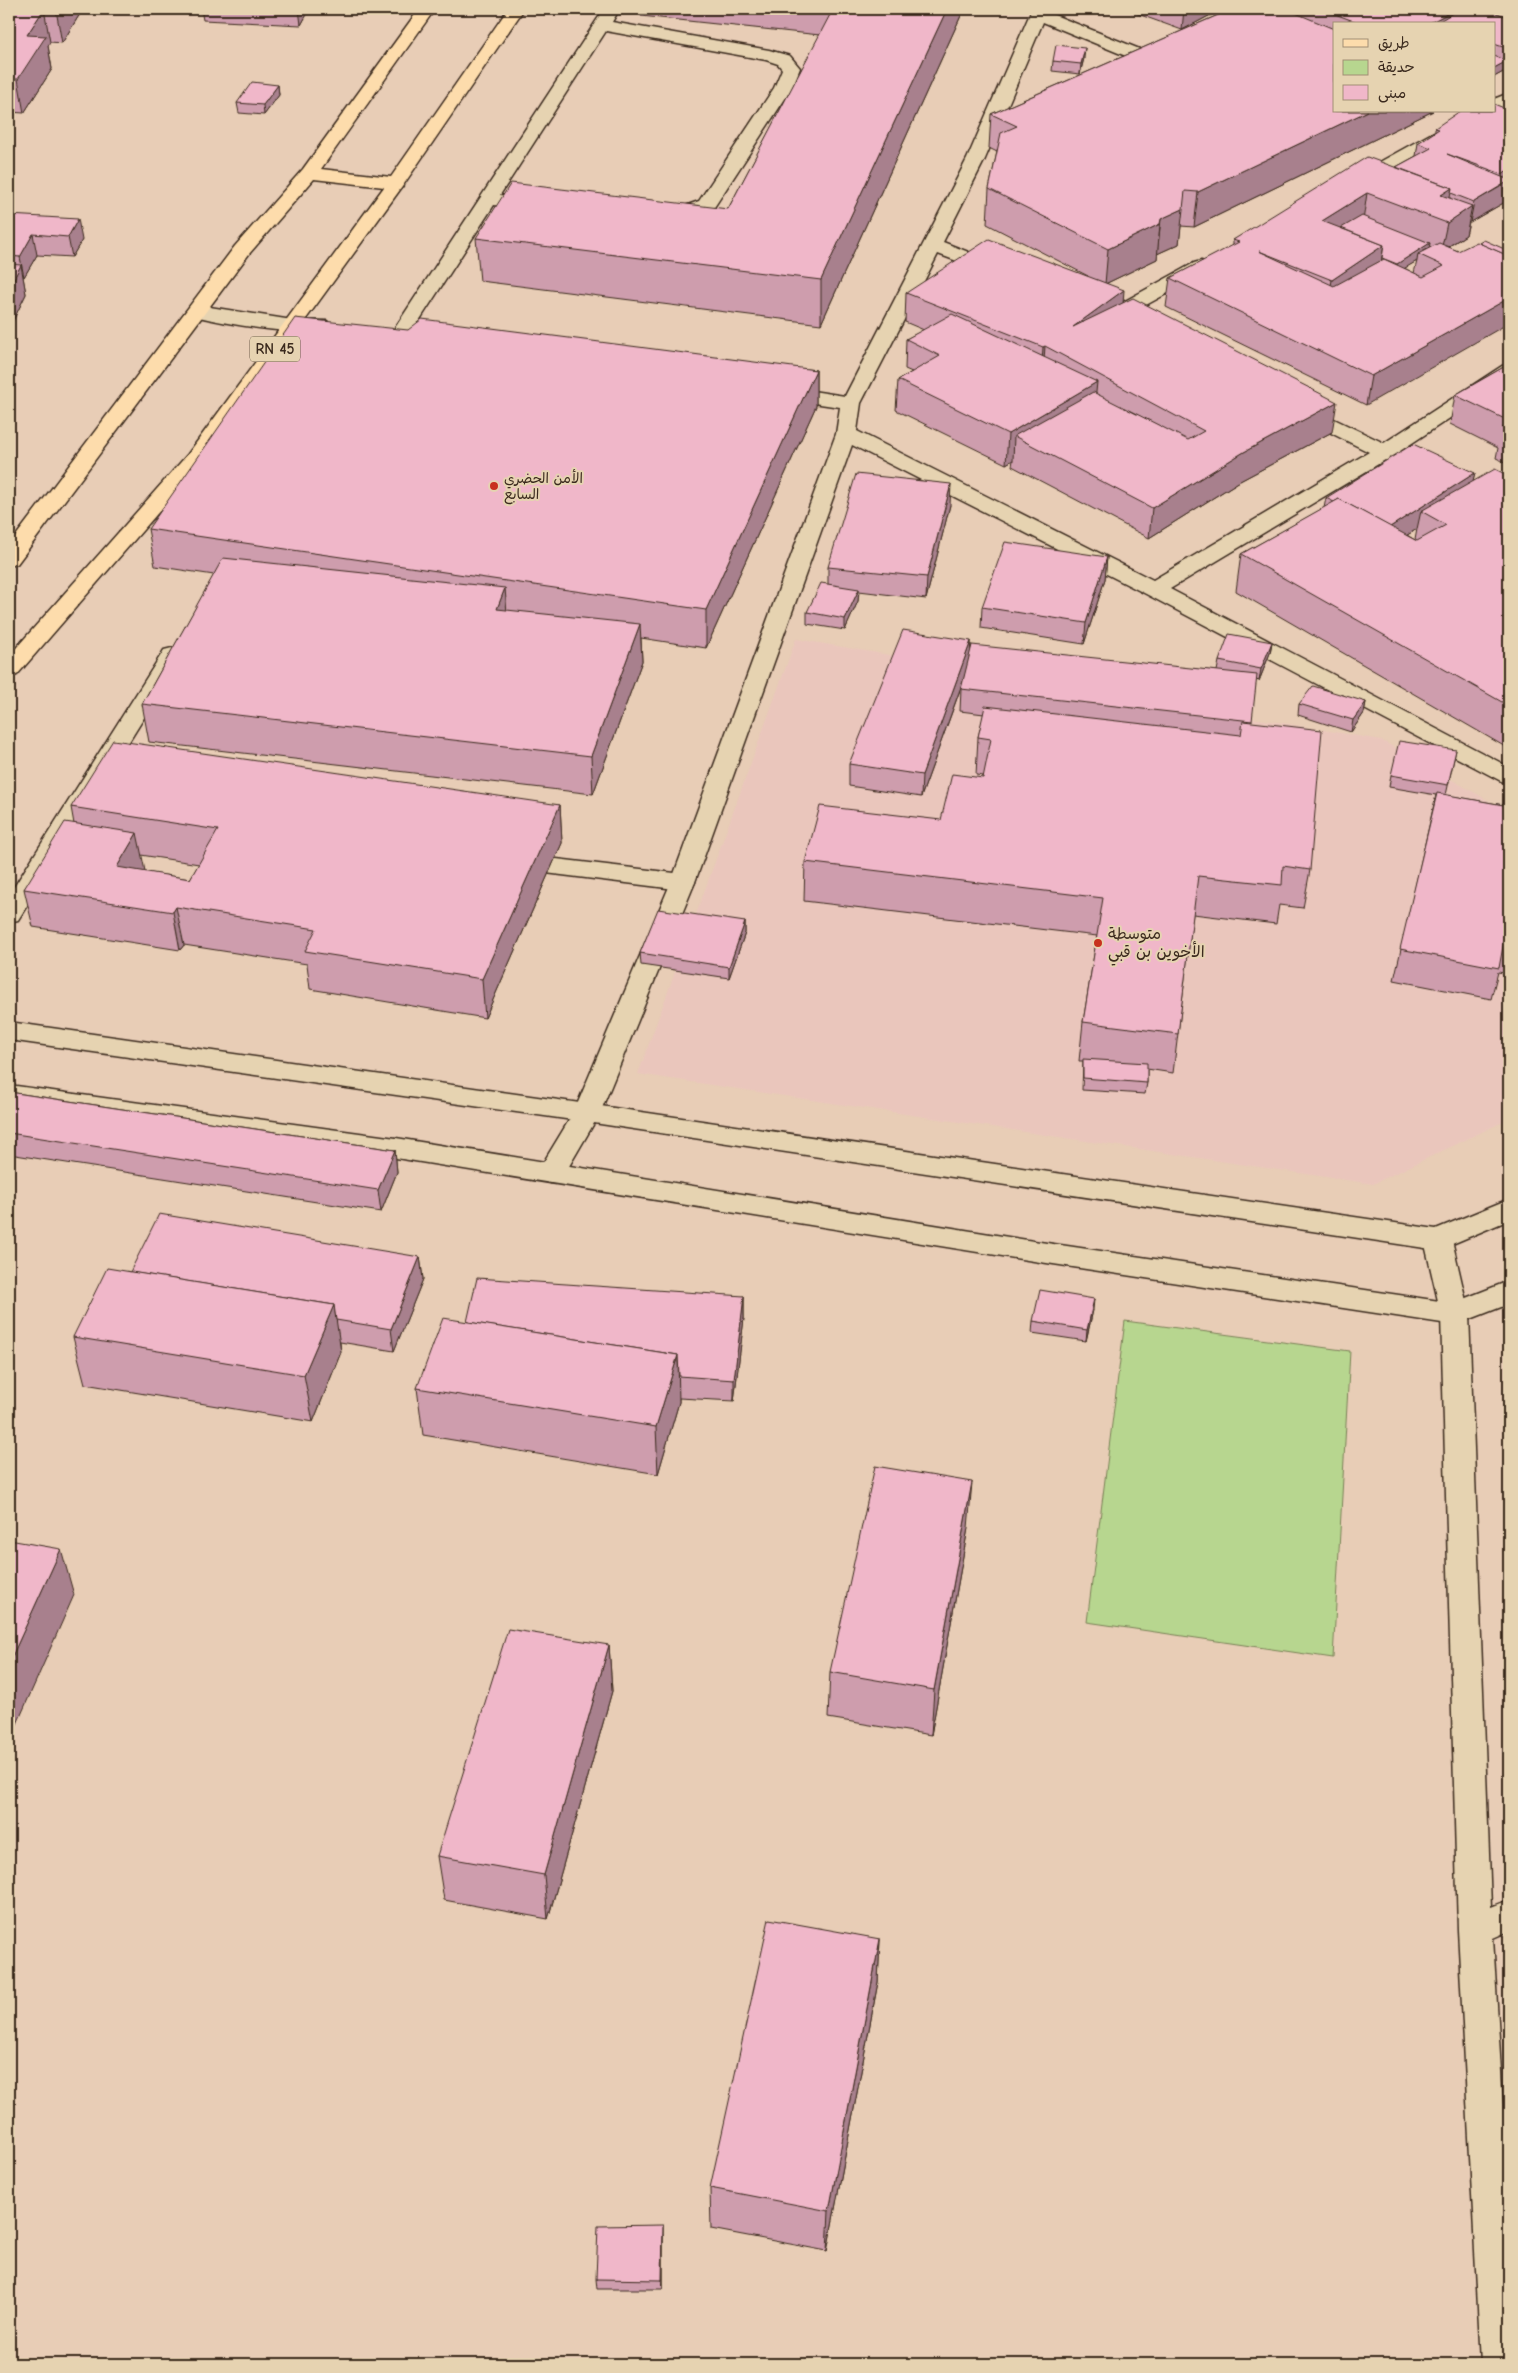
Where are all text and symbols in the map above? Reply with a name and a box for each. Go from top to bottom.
legend [1333,22,1496,112]
text: طريق [1378,34,1410,52]
text: حديقة [1378,58,1415,76]
text: مبنى [1378,84,1406,103]
road number: RN 45 [250,336,300,362]
place label: الأمن الحضري السابع [504,469,583,505]
marker: الأمن الحضري السابع [488,480,500,492]
place label: متوسطة الأخوين بن قبي [1108,925,1205,966]
marker: متوسطة الأخوين بن قبي [1092,937,1104,949]

